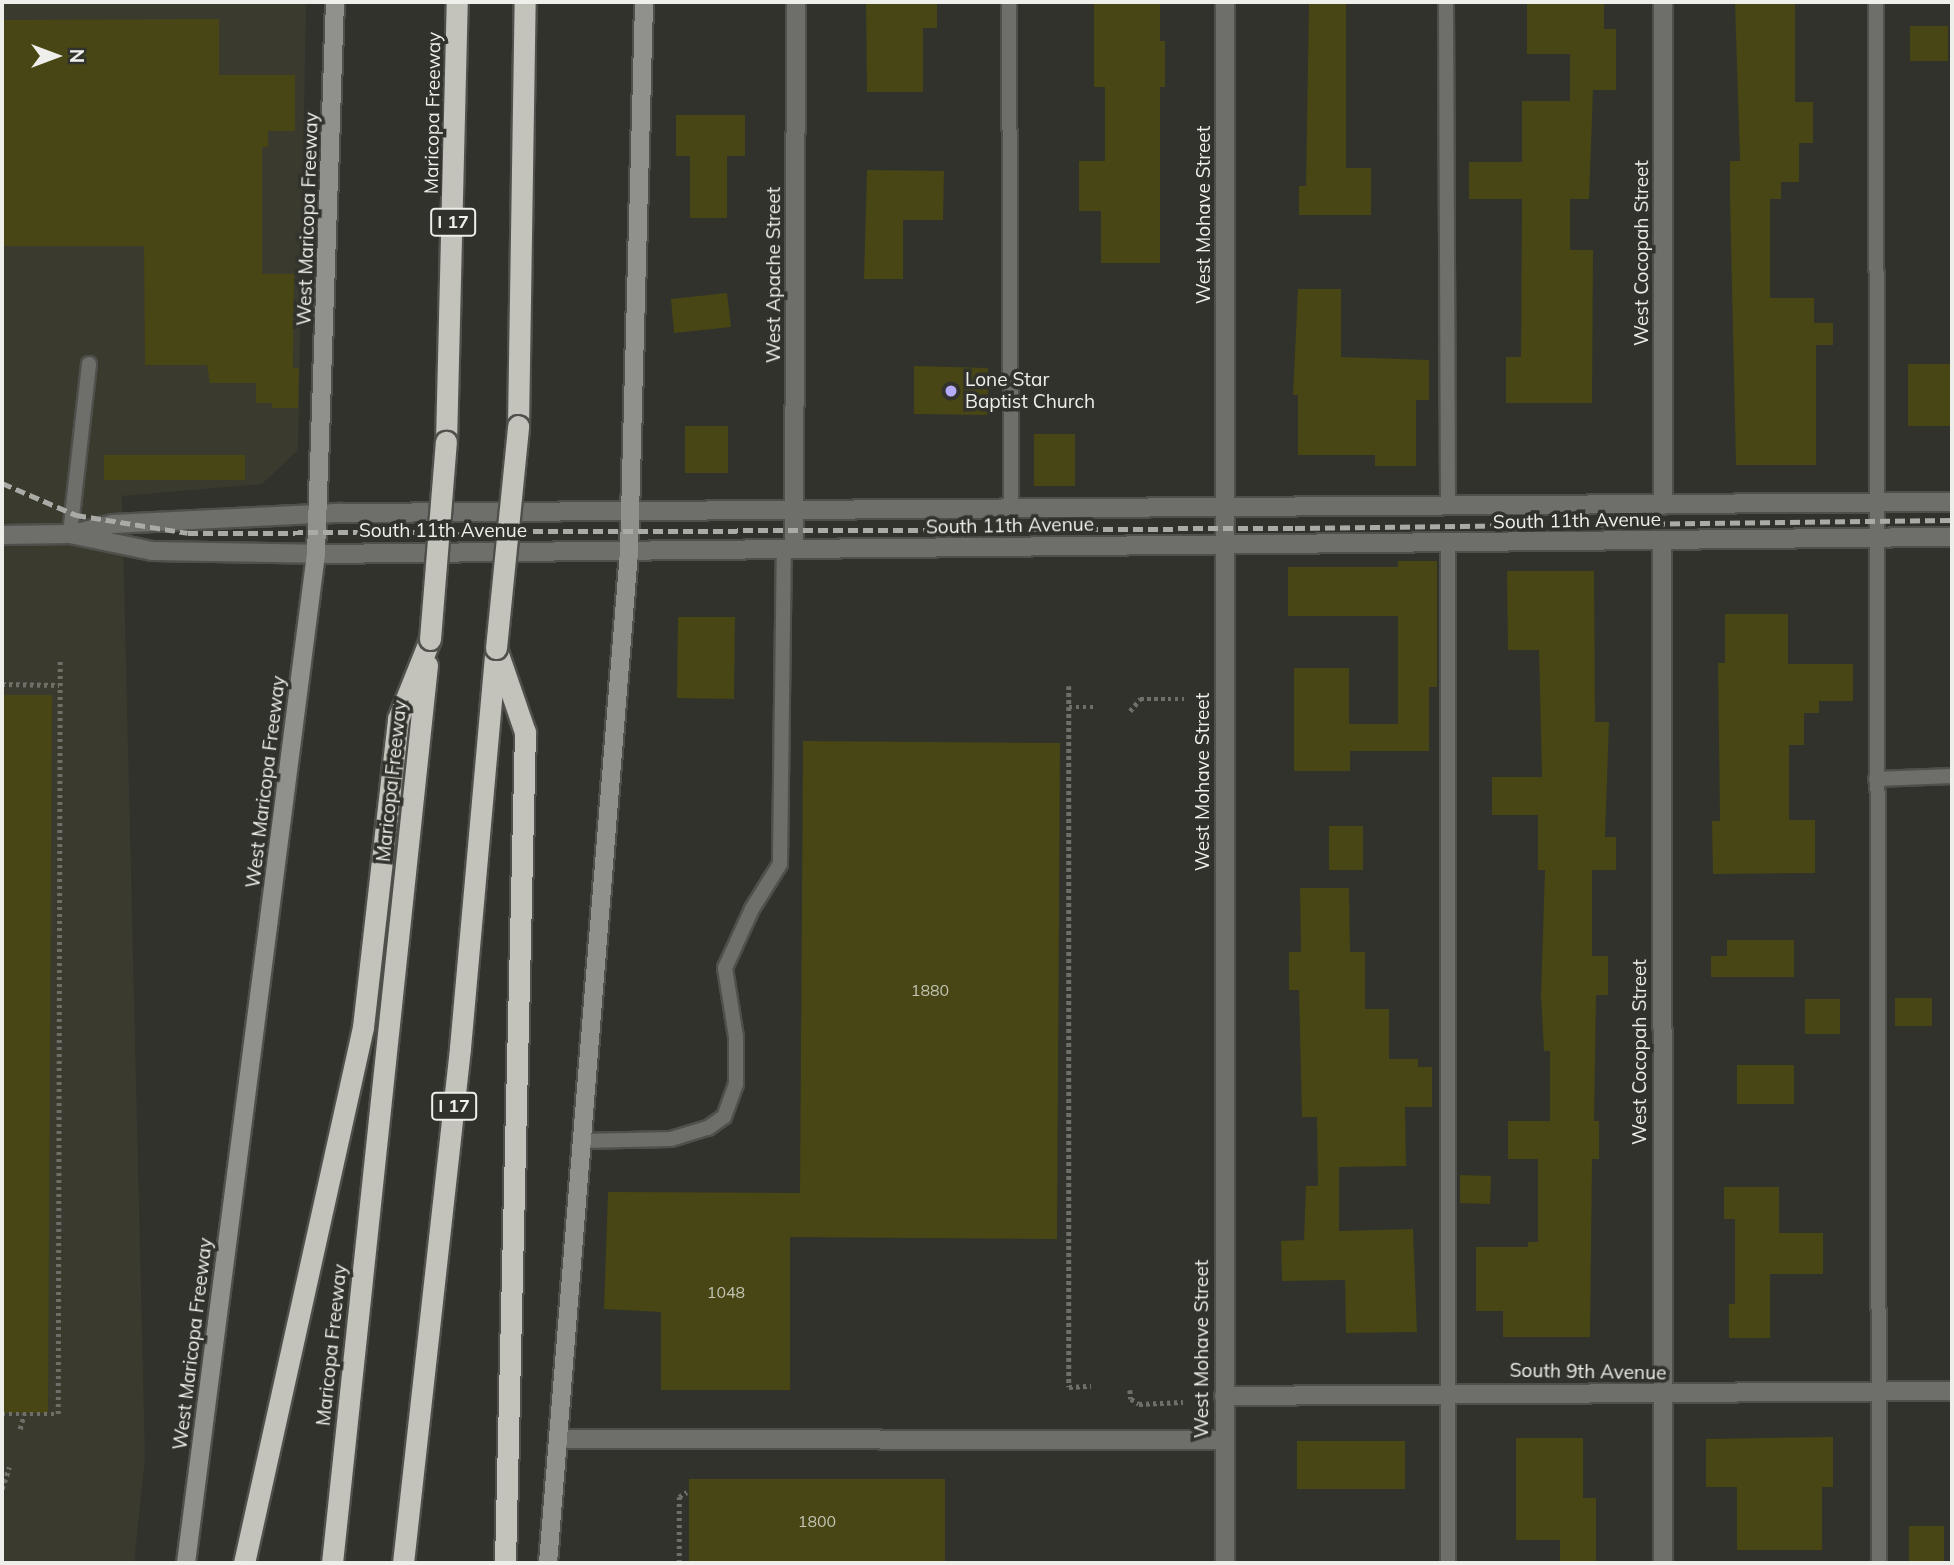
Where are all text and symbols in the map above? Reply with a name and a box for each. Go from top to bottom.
north arrow [21,21,91,91]
street label: Maricopa Freeway [420,32,446,194]
text: N [65,49,89,63]
street label: West Maricopa Freeway [293,112,323,326]
street label: West Mohave Street [1193,126,1215,304]
street label: West Cocopah Street [1631,160,1653,346]
street label: West Apache Street [763,187,785,363]
road number: I 17 [428,208,477,236]
place label: Lone Star Baptist Church [965,369,1095,413]
marker: Lone Star Baptist Church [943,383,959,399]
street label: South 11th Avenue [1493,508,1661,534]
street label: South 11th Avenue [926,513,1094,539]
street label: South 11th Avenue [359,520,527,542]
street label: West Maricopa Freeway [242,675,290,889]
street label: West Mohave Street [1192,693,1214,871]
street label: Maricopa Freeway [372,699,412,863]
street label: West Cocopah Street [1629,959,1651,1145]
house number: 1880 [911,980,949,1000]
road number: I 17 [430,1092,478,1120]
street label: West Maricopa Freeway [169,1237,217,1451]
street label: West Mohave Street [1191,1260,1213,1438]
street label: Maricopa Freeway [312,1263,352,1427]
house number: 1048 [707,1282,745,1302]
street label: South 9th Avenue [1509,1359,1667,1385]
house number: 1800 [798,1511,836,1531]

